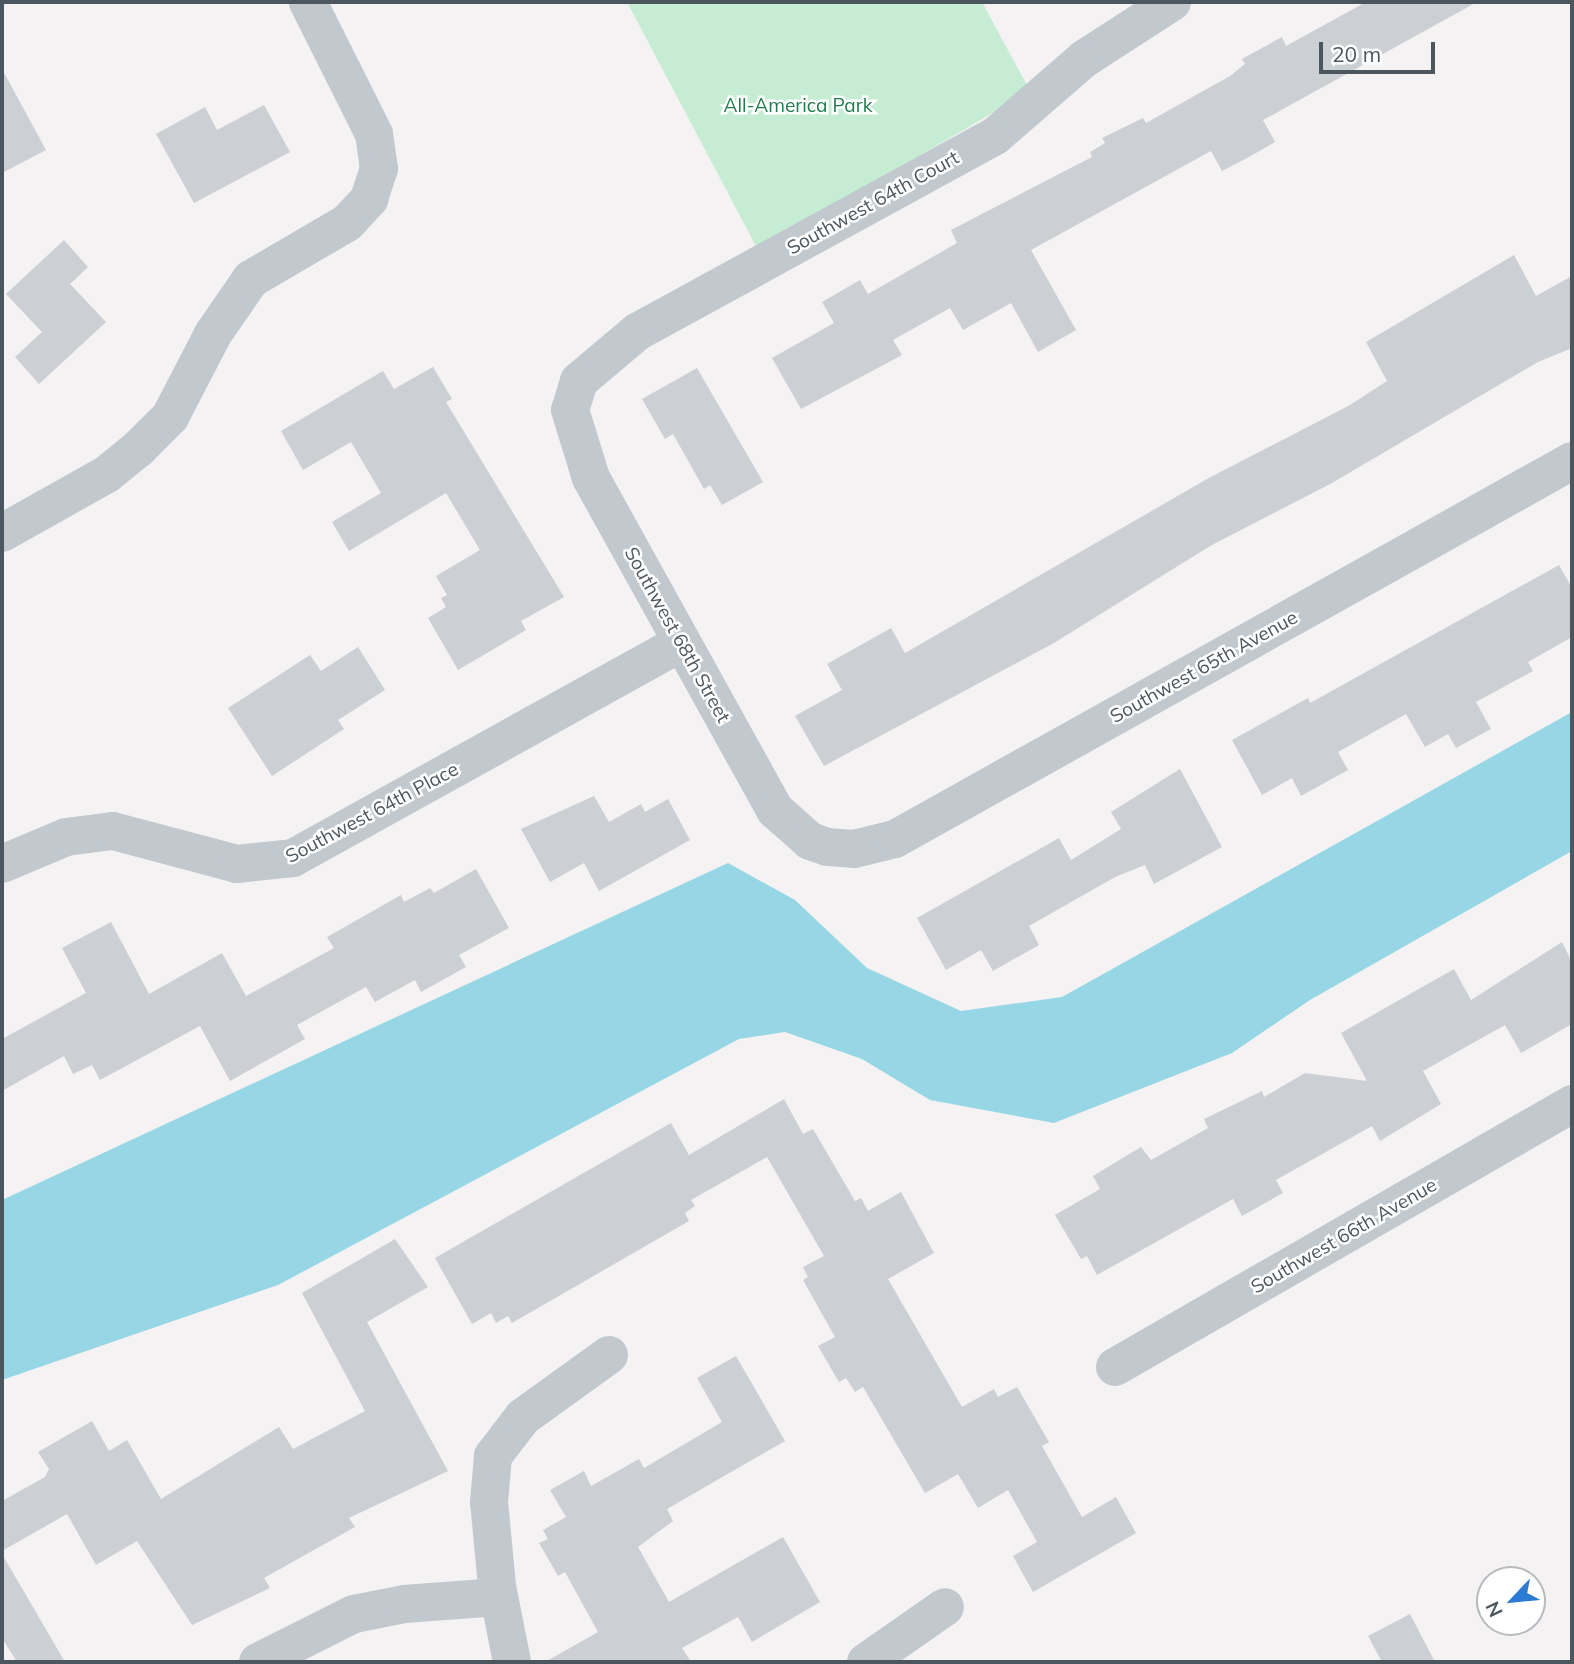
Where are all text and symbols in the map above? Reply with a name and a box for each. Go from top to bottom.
scale bar [1322,28,1438,72]
text: 20 m [1332,41,1381,67]
park label: All-America Park [724,95,872,117]
street label: Southwest 64th Court [783,146,963,260]
street label: Southwest 68th Street [619,543,735,727]
street label: Southwest 65th Avenue [1106,606,1302,728]
street label: Southwest 64th Place [282,758,462,868]
street label: Southwest 66th Avenue [1247,1173,1441,1299]
north arrow [1476,1566,1546,1636]
text: N [1480,1598,1508,1621]

